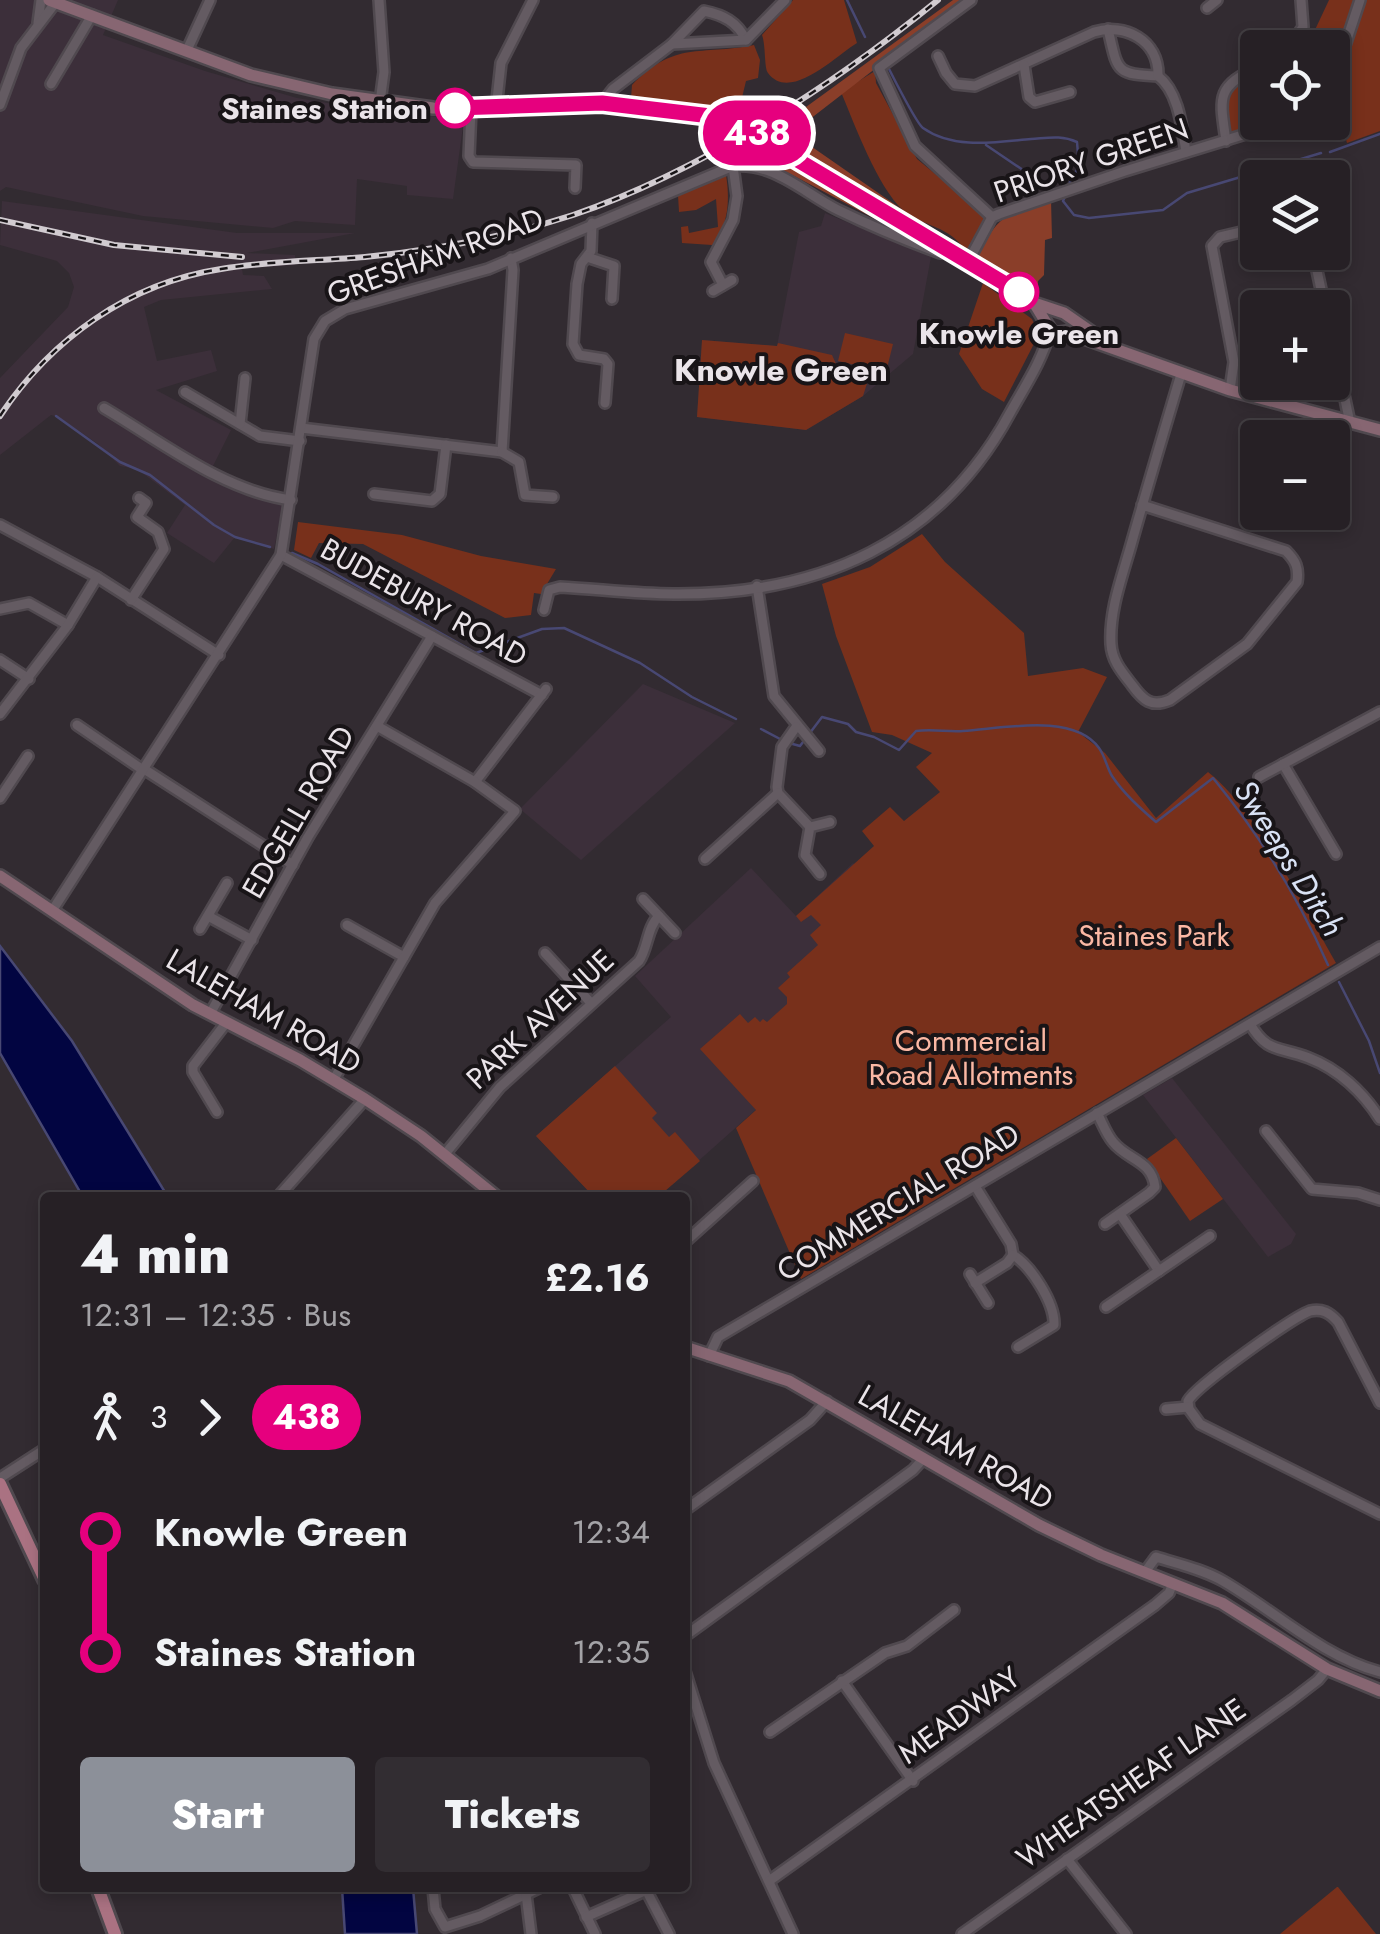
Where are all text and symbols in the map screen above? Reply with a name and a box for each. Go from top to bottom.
map controls [1240,30,1350,530]
button: locate [1240,30,1350,140]
place label: Staines Station [221,87,428,130]
marker: Staines Station [436,89,474,127]
line badge: 438 [700,100,814,166]
street label: PRIORY GREEN [988,107,1194,213]
text: 438 [723,108,791,158]
button: layers [1240,160,1350,270]
street label: GRESHAM ROAD [321,197,549,315]
marker: Knowle Green [1000,273,1038,311]
button: + [1240,290,1350,400]
place label: Knowle Green [919,312,1119,355]
district label: Knowle Green [674,347,888,393]
button: − [1240,420,1350,530]
street label: BUDEBURY ROAD [313,527,535,677]
street label: EDGELL ROAD [231,718,365,906]
water label: Sweeps Ditch [1223,771,1355,945]
park label: Staines Park [1078,914,1231,957]
street label: LALEHAM ROAD [159,938,369,1084]
street label: PARK AVENUE [456,939,624,1099]
park label: Commercial Road Allotments [869,1019,1073,1096]
street label: COMMERCIAL ROAD [769,1112,1027,1292]
text: 4 min [80,1214,230,1294]
text: £2.16 [545,1250,650,1305]
text: 12:31 – 12:35 · Bus [80,1292,351,1338]
street label: LALEHAM ROAD [851,1374,1061,1520]
icon: walk [80,1390,135,1445]
icon: forward [182,1390,237,1445]
text: 438 [272,1392,341,1442]
text: 3 [150,1394,167,1440]
text: Knowle Green [154,1505,408,1560]
text: 12:34 [572,1509,650,1555]
text: Staines Station [154,1625,416,1680]
text: 12:35 [572,1629,650,1675]
street label: MEADWAY [889,1656,1029,1774]
street label: WHEATSHEAF LANE [1007,1688,1255,1878]
button: Start [80,1757,355,1872]
button: Tickets [375,1757,650,1872]

